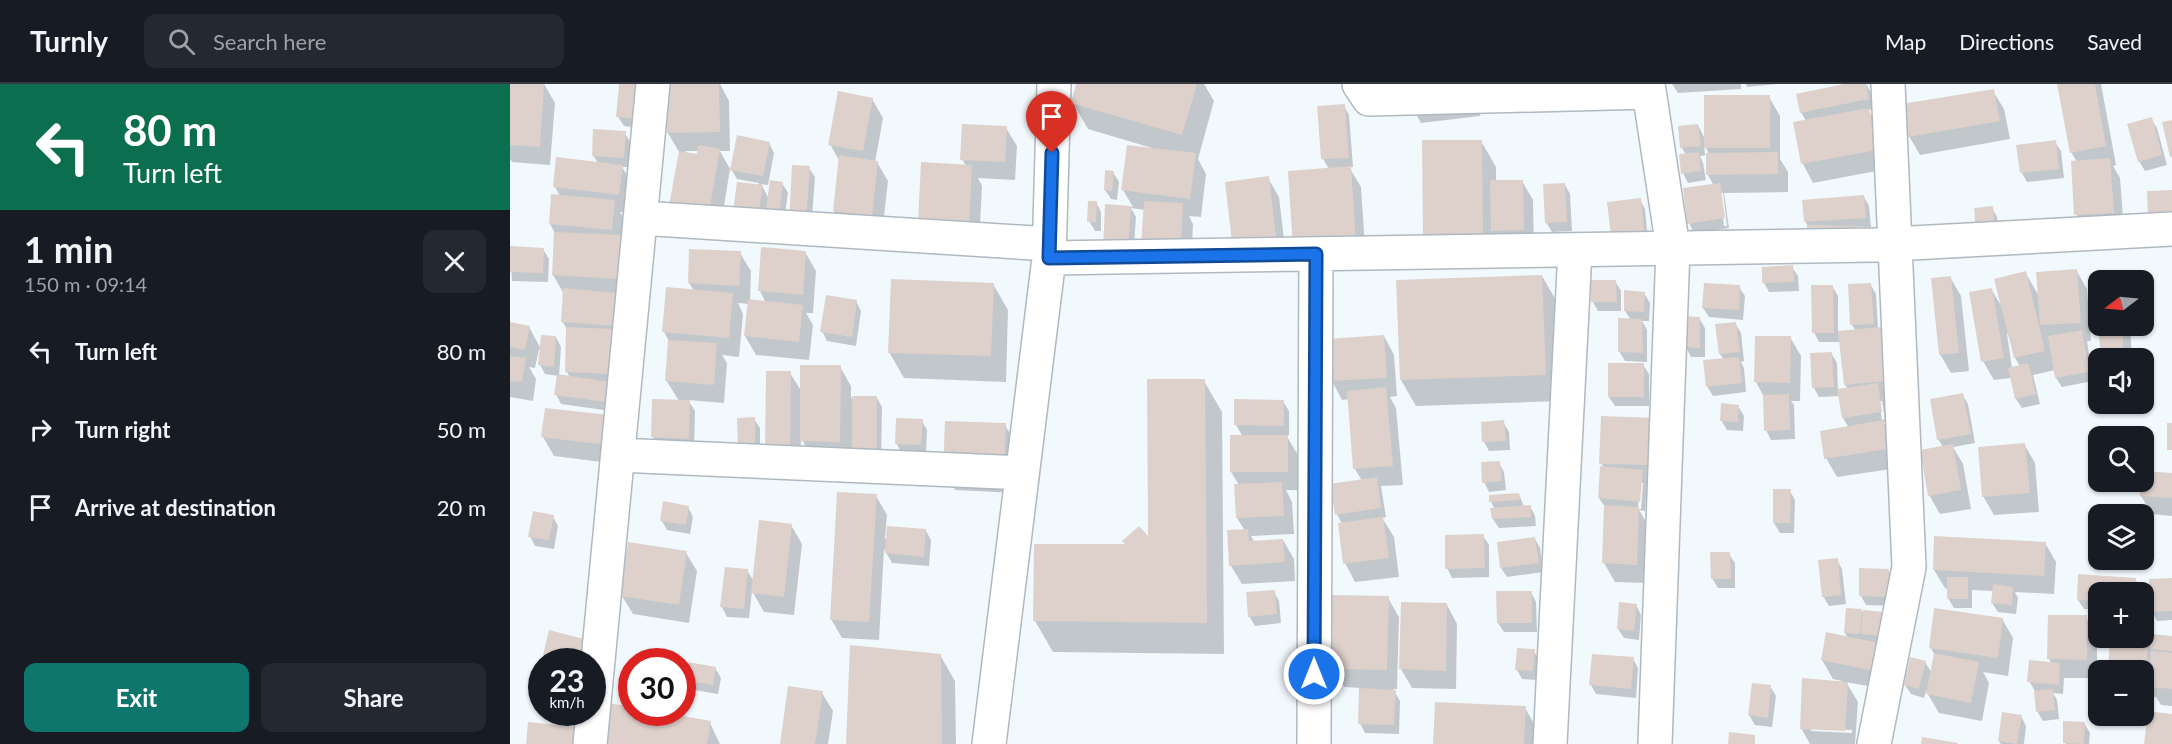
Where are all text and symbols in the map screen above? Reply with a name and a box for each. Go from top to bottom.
search box [144,14,564,68]
text: Turnly [30,24,108,58]
icon: search [165,25,198,58]
text: Search here [213,28,326,55]
text: Map [1885,29,1926,54]
text: Directions [1959,29,2054,54]
text: Saved [2087,29,2142,54]
pin [1026,91,1077,153]
icon: arrive [1035,100,1068,133]
text: 80 m [123,105,217,155]
icon: left [24,108,102,186]
text: Turn left [123,156,222,189]
text: 1 min [24,227,113,271]
button: close [423,230,486,293]
north arrow [2088,270,2154,336]
map controls [2088,270,2154,726]
text: 150 m · 09:14 [24,272,147,296]
icon: left [24,335,57,368]
text: Turn left [75,338,157,365]
text: 80 m [437,338,486,365]
button: sound [2088,348,2154,414]
icon: right [24,413,57,446]
text: Turn right [75,416,170,443]
text: 50 m [437,416,486,443]
button: search [2088,426,2154,492]
icon: arrive [24,491,57,524]
text: Arrive at destination [75,494,276,521]
text: 20 m [437,494,486,521]
button: layers [2088,504,2154,570]
button: + [2088,582,2154,648]
position arrow [1282,642,1346,706]
speed limit sign: 30 [618,648,696,726]
button: − [2088,660,2154,726]
text: 23 [550,662,584,698]
button: Exit [24,663,249,732]
button: Share [261,663,486,732]
text: km/h [549,693,585,711]

